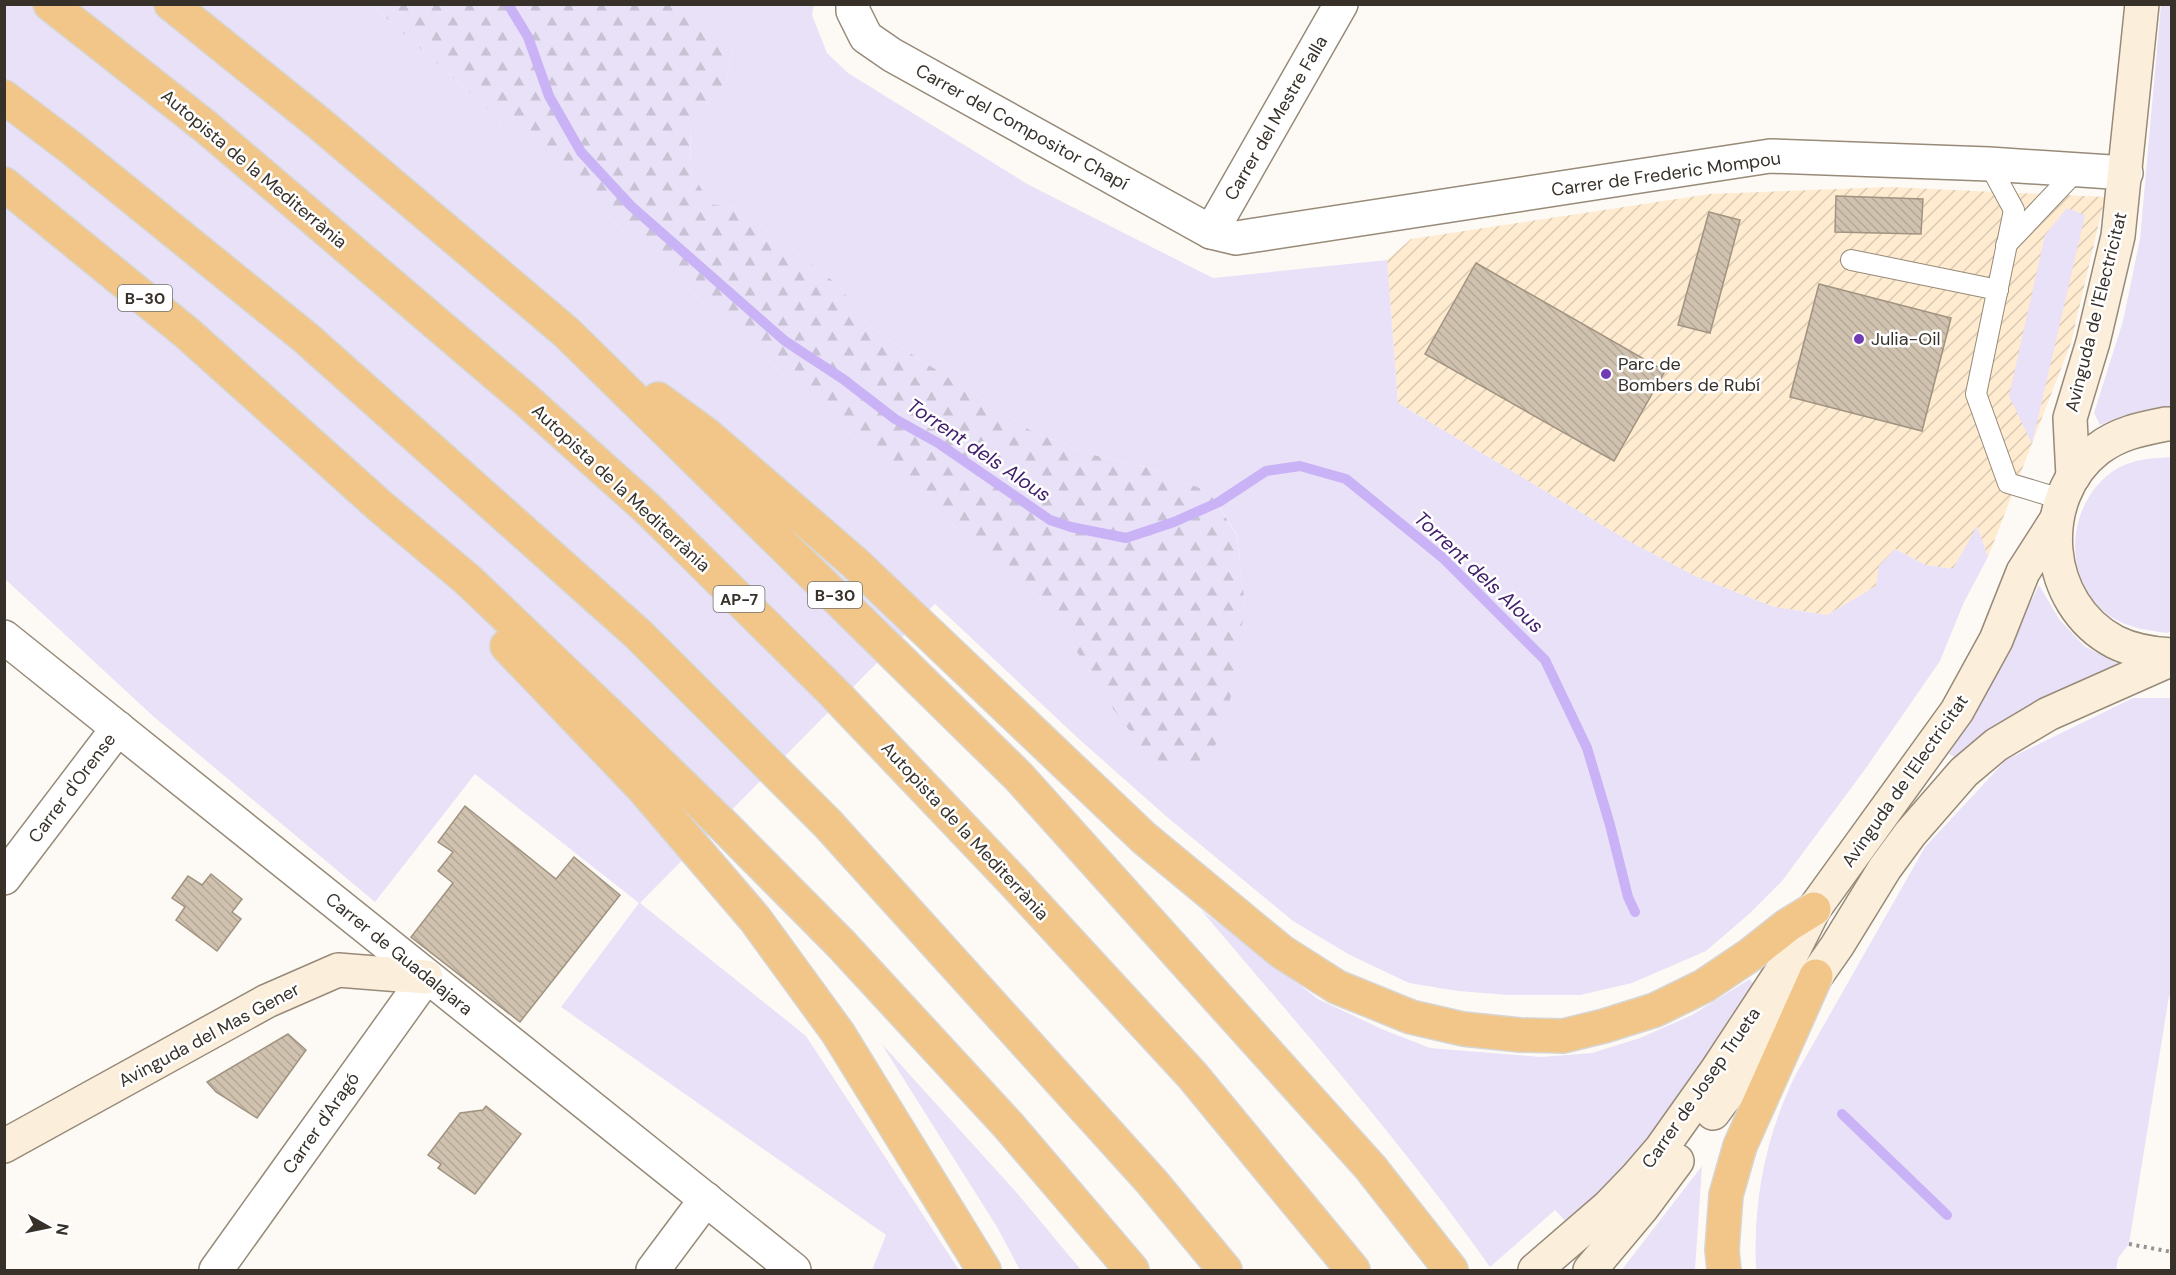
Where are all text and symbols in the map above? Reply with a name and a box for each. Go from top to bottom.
street label: Carrer del Mestre Falla [1219,31,1333,205]
street label: Carrer del Compositor Chapí [911,58,1133,196]
street label: Autopista de la Mediterrània [156,84,352,254]
street label: Carrer de Frederic Mompou [1550,146,1782,202]
street label: Avinguda de l'Electricitat [2060,209,2132,415]
road number: B-30 [118,285,172,311]
place label: Julia-Oil [1871,327,1940,351]
marker: Julia-Oil [1852,332,1866,346]
place label: Parc de Bombers de Rubí [1618,352,1760,397]
marker: Parc de Bombers de Rubí [1599,367,1613,381]
water label: Torrent dels Alous [902,392,1056,508]
street label: Autopista de la Mediterrània [527,399,715,577]
water label: Torrent dels Alous [1409,505,1549,639]
road number: B-30 [808,582,862,608]
road number: AP-7 [714,586,764,612]
street label: Avinguda de l'Electricitat [1836,690,1974,872]
street label: Carrer d'Orense [23,728,121,848]
street label: Autopista de la Mediterrània [876,737,1054,925]
street label: Carrer de Guadalajara [320,887,478,1021]
street label: Avinguda del Mas Gener [114,977,304,1093]
street label: Carrer de Josep Trueta [1636,1003,1766,1173]
street label: Carrer d'Aragó [277,1067,365,1179]
north arrow [18,1197,78,1257]
text: N [51,1222,74,1237]

